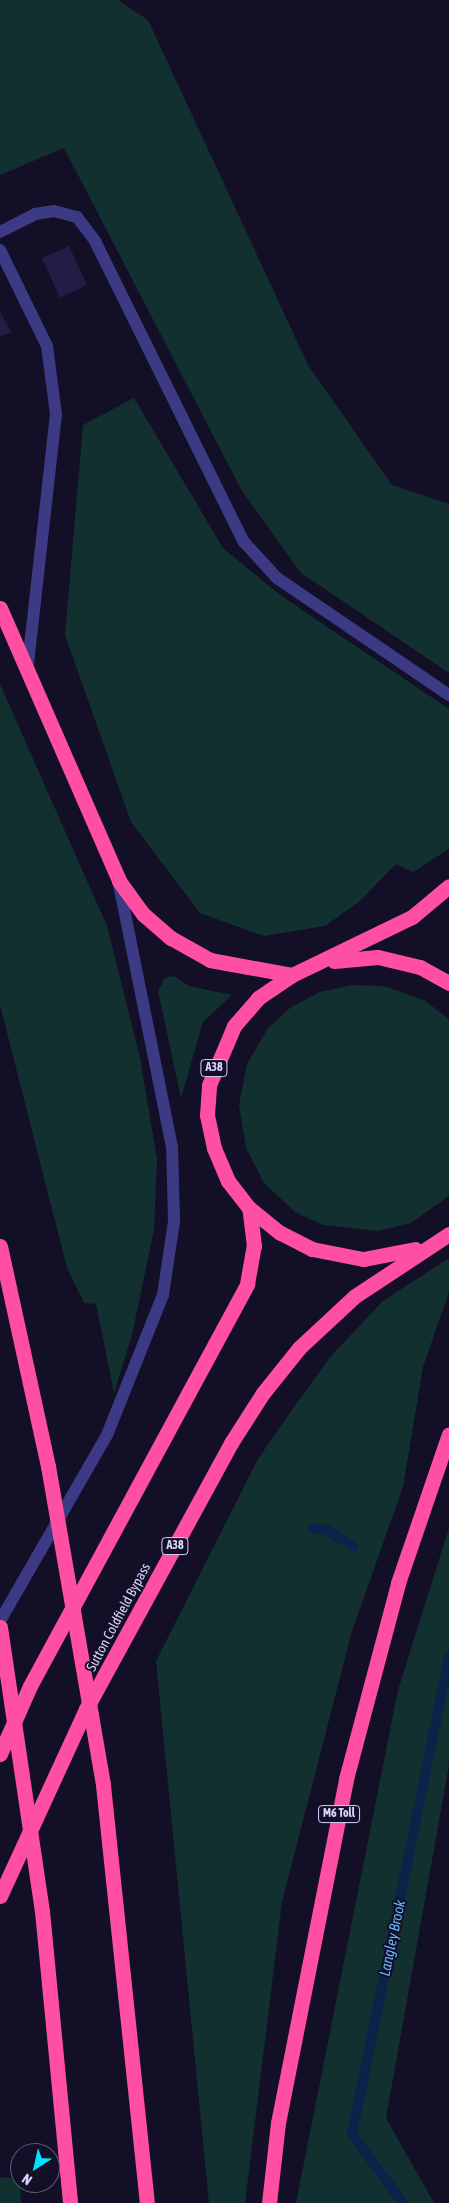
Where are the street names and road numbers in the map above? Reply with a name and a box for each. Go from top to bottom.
road number: A38 [200,1058,228,1078]
road number: A38 [161,1536,189,1555]
street label: Sutton Coldfield Bypass [82,1560,154,1674]
road number: M6 Toll [318,1805,360,1824]

